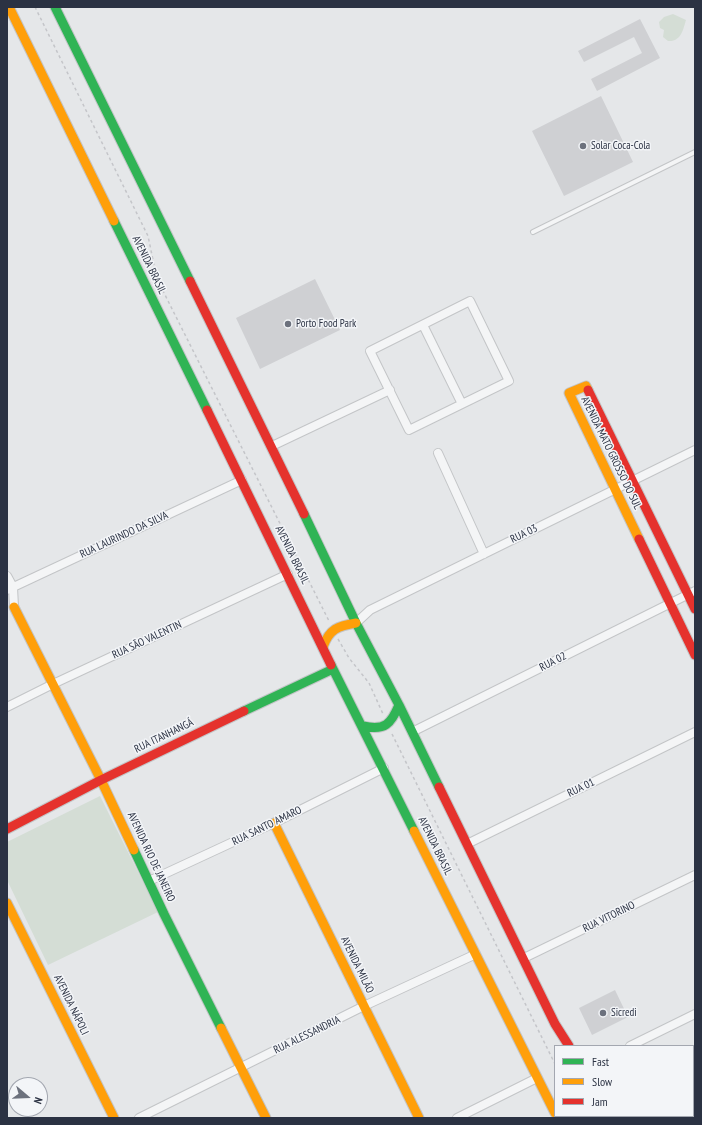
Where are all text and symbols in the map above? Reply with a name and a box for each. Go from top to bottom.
place label: Solar Coca-Cola [591,139,650,153]
marker: Solar Coca-Cola [578,141,588,151]
street label: AVENIDA BRASIL [129,234,169,296]
place label: Porto Food Park [296,317,356,331]
marker: Porto Food Park [283,319,293,329]
street label: AVENIDA MATO GROSSO DO SUL [578,394,644,512]
street label: RUA LAURINDO DA SILVA [78,509,170,561]
street label: RUA 03 [508,522,540,546]
street label: AVENIDA BRASIL [272,524,312,586]
street label: RUA SÃO VALENTIN [110,618,184,662]
street label: RUA 02 [537,650,569,674]
street label: RUA ITANHANGÁ [132,716,196,756]
street label: RUA 01 [565,776,597,800]
street label: RUA SANTO AMARO [230,803,304,849]
street label: AVENIDA RIO DE JANEIRO [124,810,178,904]
street label: AVENIDA BRASIL [415,815,455,877]
street label: RUA VITORINO [581,899,637,935]
street label: AVENIDA MILÃO [338,935,376,995]
street label: AVENIDA NÁPOLI [51,973,91,1037]
place label: Sicredi [611,1006,637,1020]
marker: Sicredi [598,1008,608,1018]
street label: RUA ALESSANDRIA [272,1013,342,1057]
legend [554,1045,694,1117]
text: Fast [592,1054,609,1069]
text: Slow [592,1074,612,1089]
north arrow [8,1077,48,1117]
text: Jam [592,1094,608,1109]
text: N [31,1095,46,1106]

